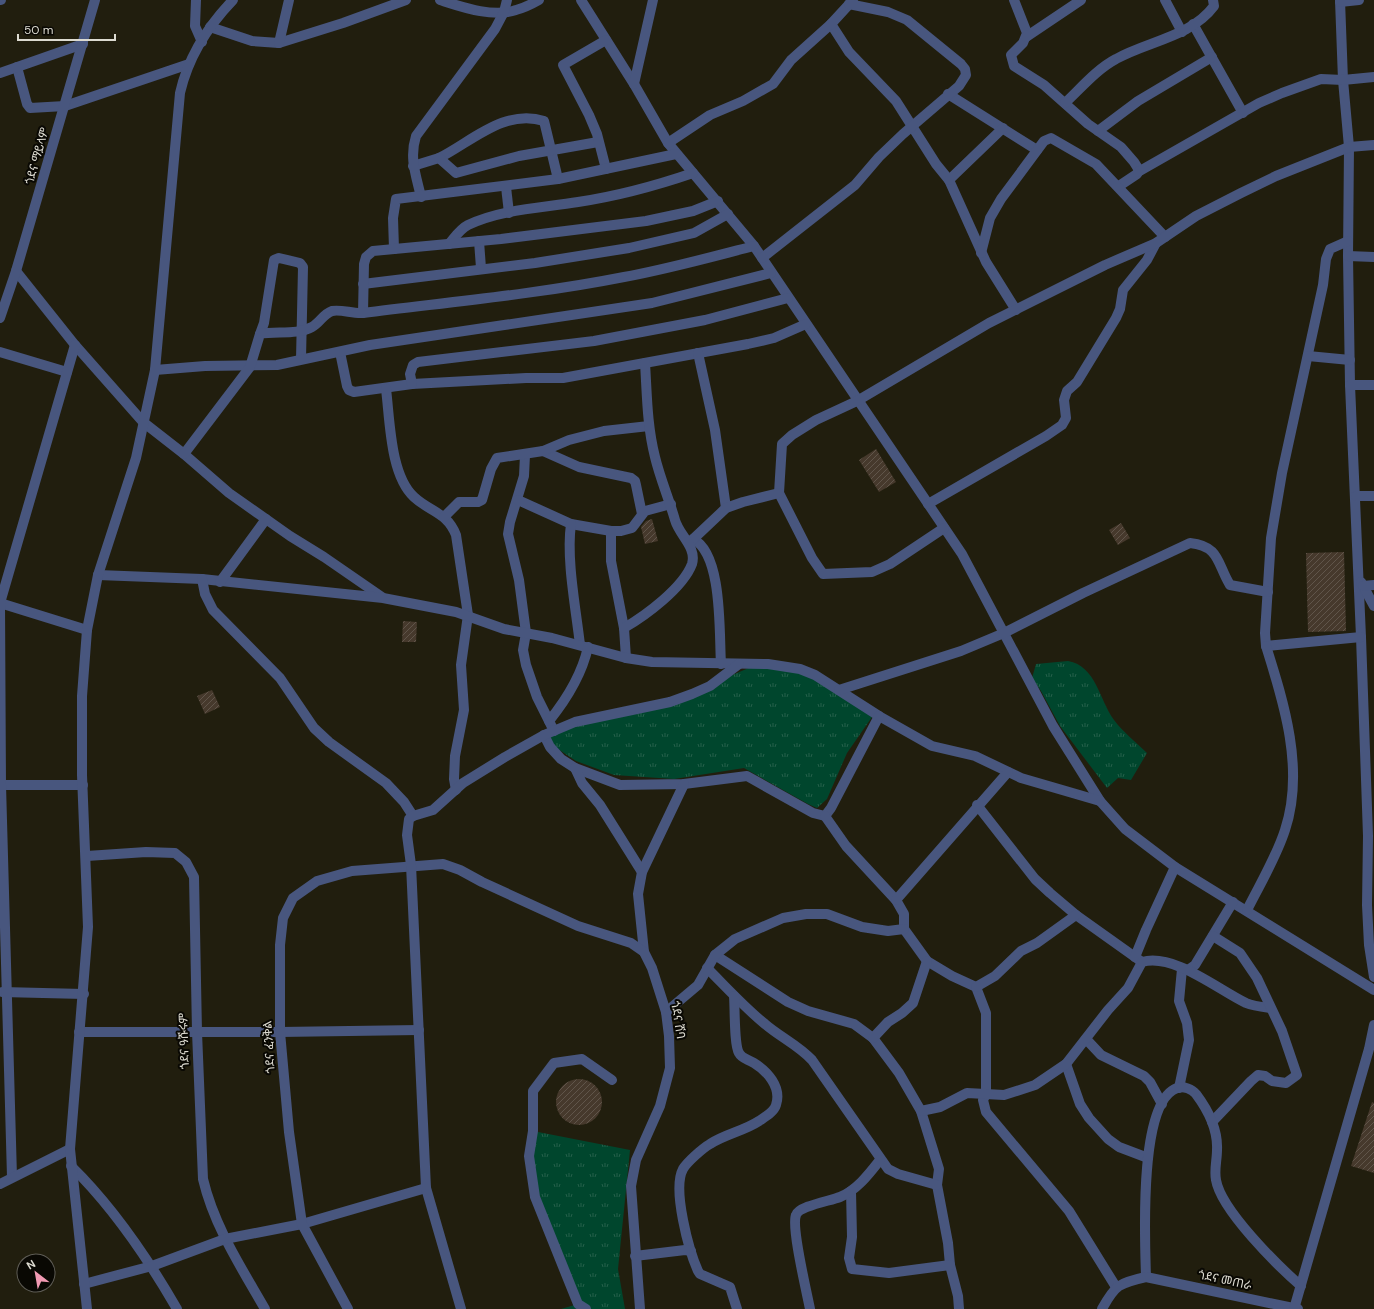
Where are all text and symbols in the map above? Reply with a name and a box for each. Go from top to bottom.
scale bar [18,16,115,42]
text: 50 m [24,22,53,38]
street label: ጎደና ማይላም [21,125,53,186]
street label: ጎደና ሸባ [667,1000,689,1040]
street label: ጎደና ዓሹሩም [175,1012,193,1069]
street label: ጎደና ፈንቅል [259,1020,279,1074]
north arrow [16,1253,56,1293]
text: N [24,1256,38,1272]
street label: ጎደና መጠራ [1197,1267,1253,1294]

